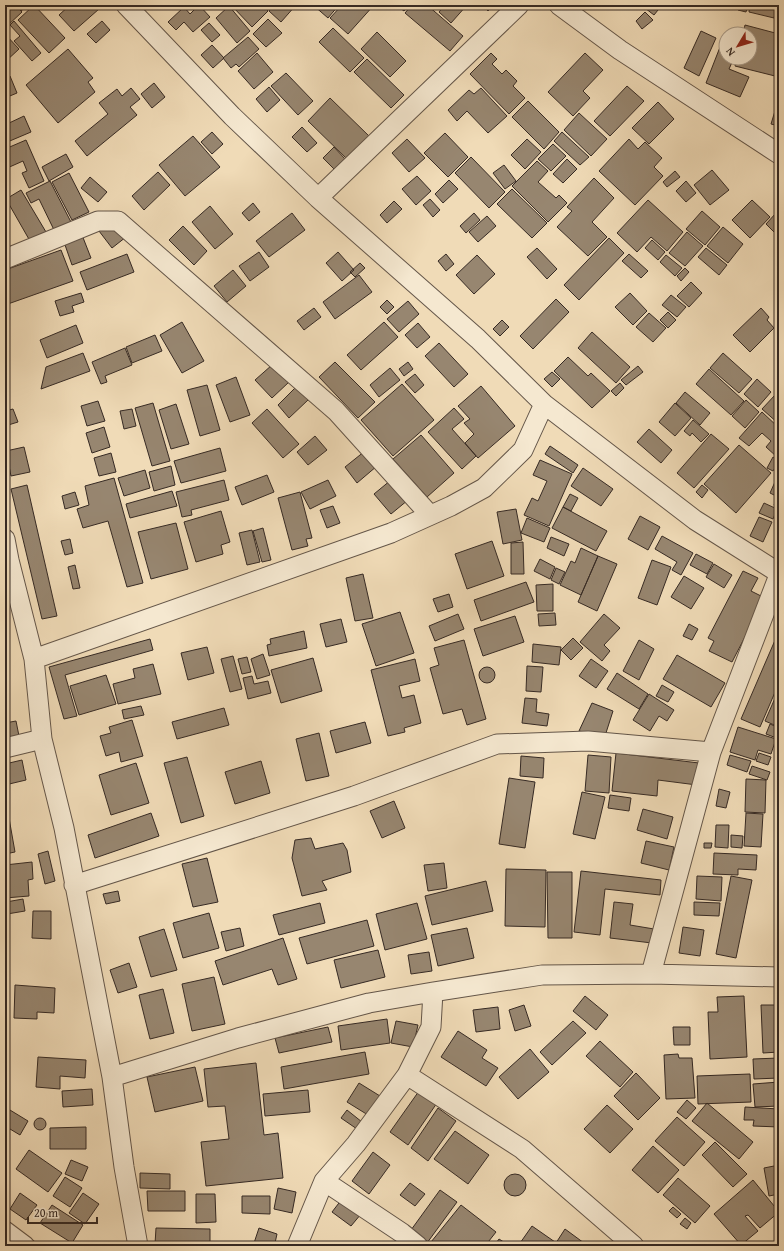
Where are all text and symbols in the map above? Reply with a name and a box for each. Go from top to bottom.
north arrow [718,26,758,66]
text: N [721,44,739,60]
scale bar [28,1199,97,1225]
text: 20 m [34,1204,58,1221]

